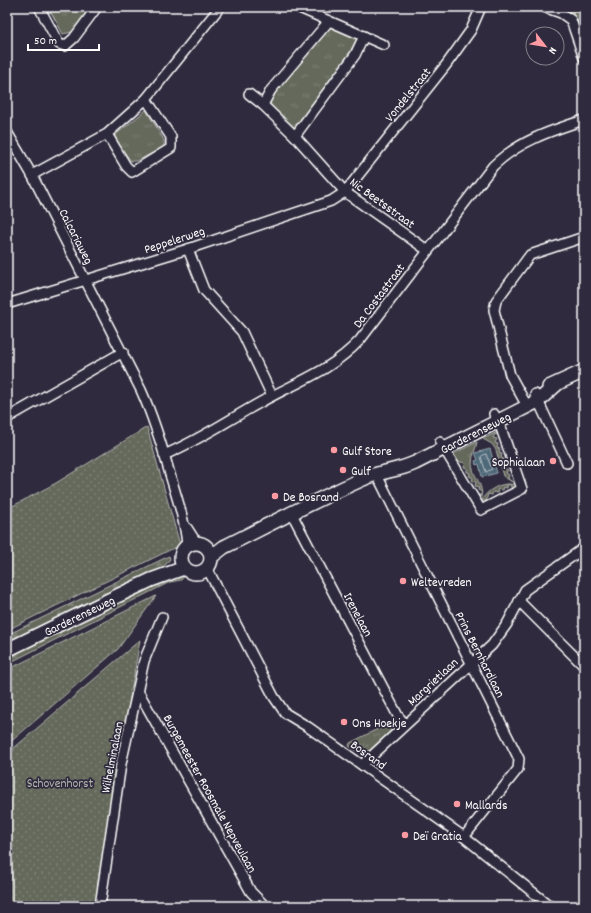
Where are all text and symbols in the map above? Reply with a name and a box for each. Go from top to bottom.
scale bar [28,26,99,52]
north arrow [525,26,565,66]
text: 50 m [34,33,57,50]
text: N [543,44,560,57]
street label: Vondelstraat [381,64,437,127]
street label: Nic Beetsstraat [345,174,418,234]
street label: Calcariaweg [53,206,97,268]
street label: Peppelerweg [142,223,208,260]
street label: Da Costastraat [349,260,411,333]
street label: Garderenseweg [438,408,515,460]
place label: Gulf Store [342,443,392,462]
marker: Gulf Store [329,445,339,455]
place label: Sophialaan [492,454,545,473]
marker: Sophialaan [548,456,558,466]
place label: Gulf [351,463,371,482]
marker: Gulf [338,465,348,475]
place label: De Bosrand [283,489,339,508]
marker: De Bosrand [270,491,280,501]
place label: Weltevreden [411,574,472,593]
marker: Weltevreden [398,576,408,586]
street label: Irenelaan [337,590,376,641]
street label: Garderenseweg [41,592,119,643]
street label: Prins Bernhardlaan [449,609,509,702]
street label: Margrietlaan [404,654,463,711]
street label: Burgemeester Roosmale Nepveulaan [157,712,260,877]
place label: Ons Hoekje [352,715,407,734]
marker: Ons Hoekje [339,717,349,727]
street label: Wilhelminalaan [97,720,130,795]
street label: Bosrand [346,736,389,776]
park label: Schovenhorst [27,775,94,794]
place label: Mallards [465,797,507,816]
marker: Mallards [452,799,462,809]
place label: Deï Gratia [413,828,462,847]
marker: Deï Gratia [400,830,410,840]

